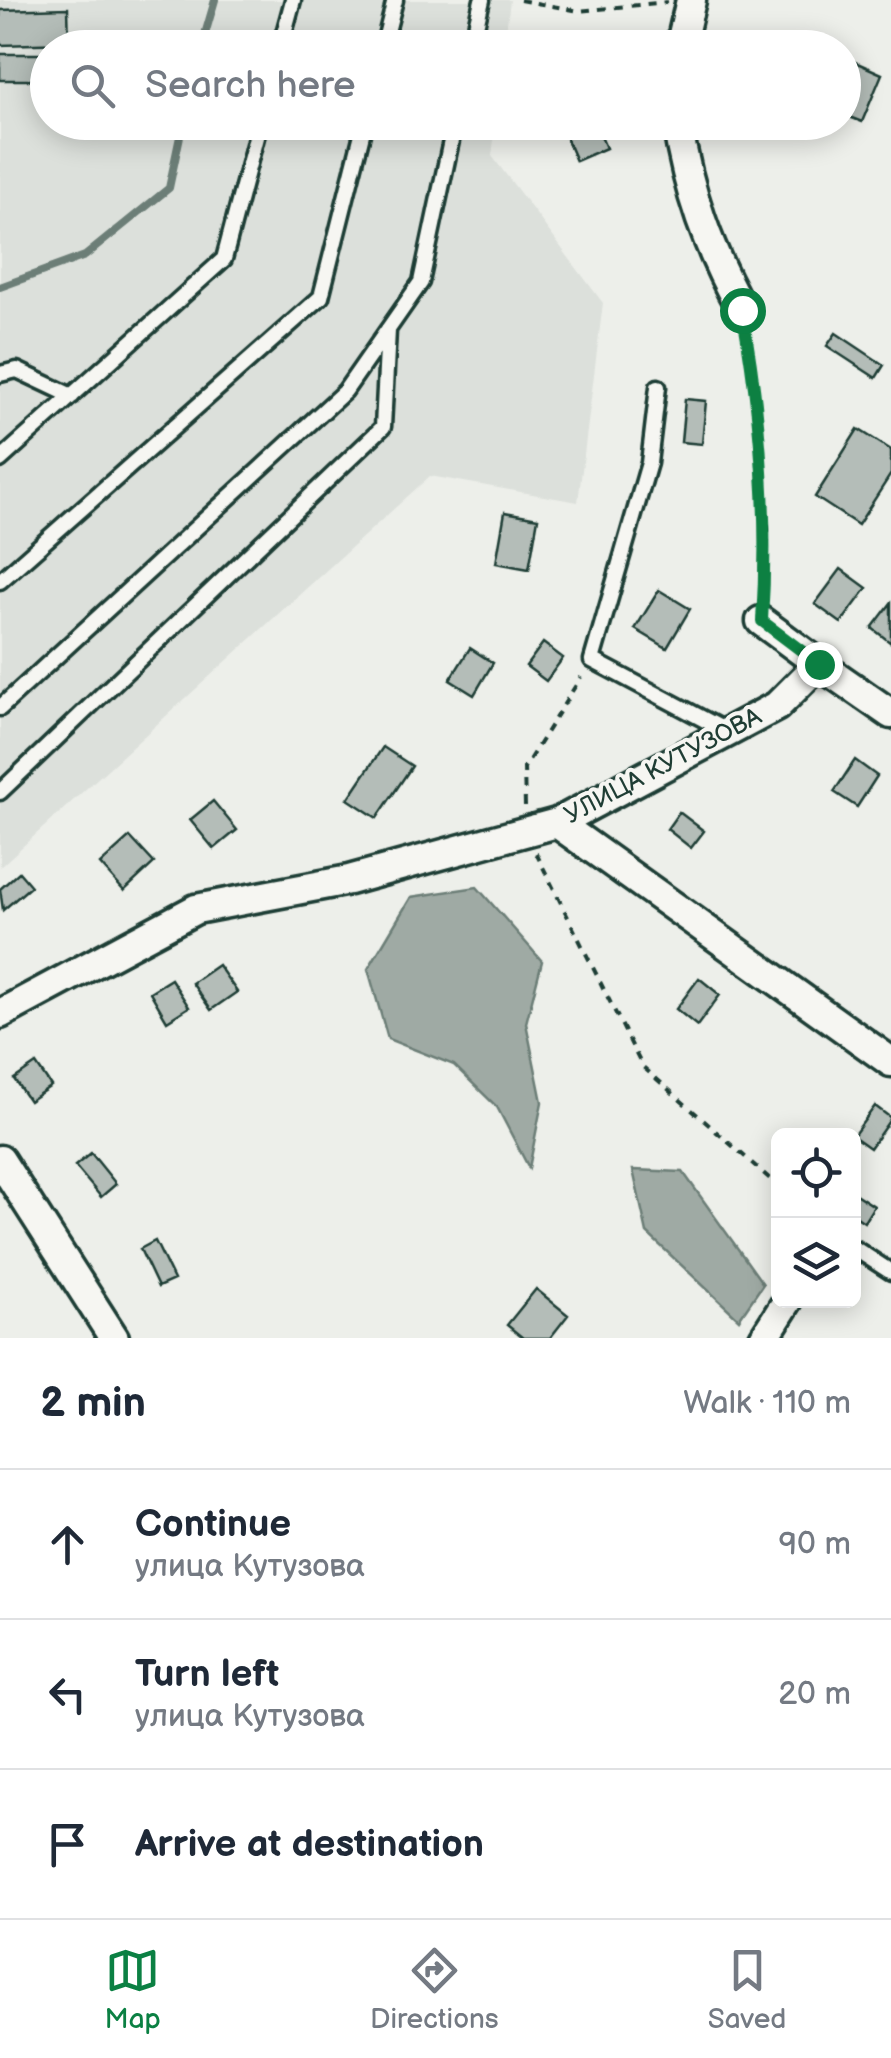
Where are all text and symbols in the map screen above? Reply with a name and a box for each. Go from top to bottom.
search box [30,30,861,140]
icon: search [65,58,120,113]
text: Search here [145,63,356,108]
route start [720,288,766,334]
route end [797,642,843,688]
street label: УЛИЦА КУТУЗОВА [559,701,768,831]
map controls [771,1128,861,1308]
button: locate [771,1128,861,1218]
button: layers [771,1218,861,1308]
text: 2 min [40,1378,146,1429]
text: Walk · 110 m [683,1384,851,1423]
text: Continue [135,1502,291,1547]
icon: ahead [40,1517,95,1572]
text: 90 m [779,1525,851,1564]
text: улица Кутузова [135,1547,365,1586]
text: Turn left [135,1652,279,1697]
icon: left [40,1667,95,1722]
text: 20 m [778,1675,851,1714]
text: улица Кутузова [135,1697,365,1736]
icon: arrive [40,1817,95,1872]
text: Arrive at destination [135,1822,484,1867]
tab: Map [105,1943,161,2036]
tab: Directions [370,1943,499,2036]
tab: Saved [708,1943,786,2036]

